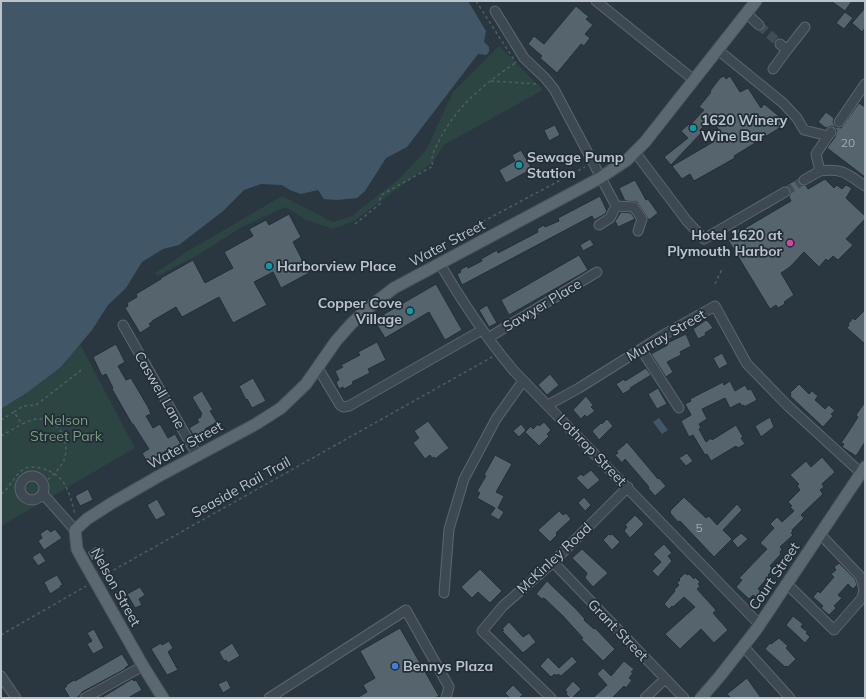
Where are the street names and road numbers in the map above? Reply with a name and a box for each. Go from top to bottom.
street label: Water Street [406,216,488,270]
street label: Sawyer Place [500,275,584,335]
street label: Murray Street [623,305,709,365]
street label: Caswell Lane [131,348,189,432]
street label: Lothrop Street [553,411,631,490]
street label: Water Street [144,417,226,473]
street label: Seaside Rail Trail [188,452,294,522]
street label: McKinley Road [513,519,595,597]
street label: Court Street [745,539,803,613]
street label: Nelson Street [87,545,145,629]
street label: Grant Street [584,595,652,665]

